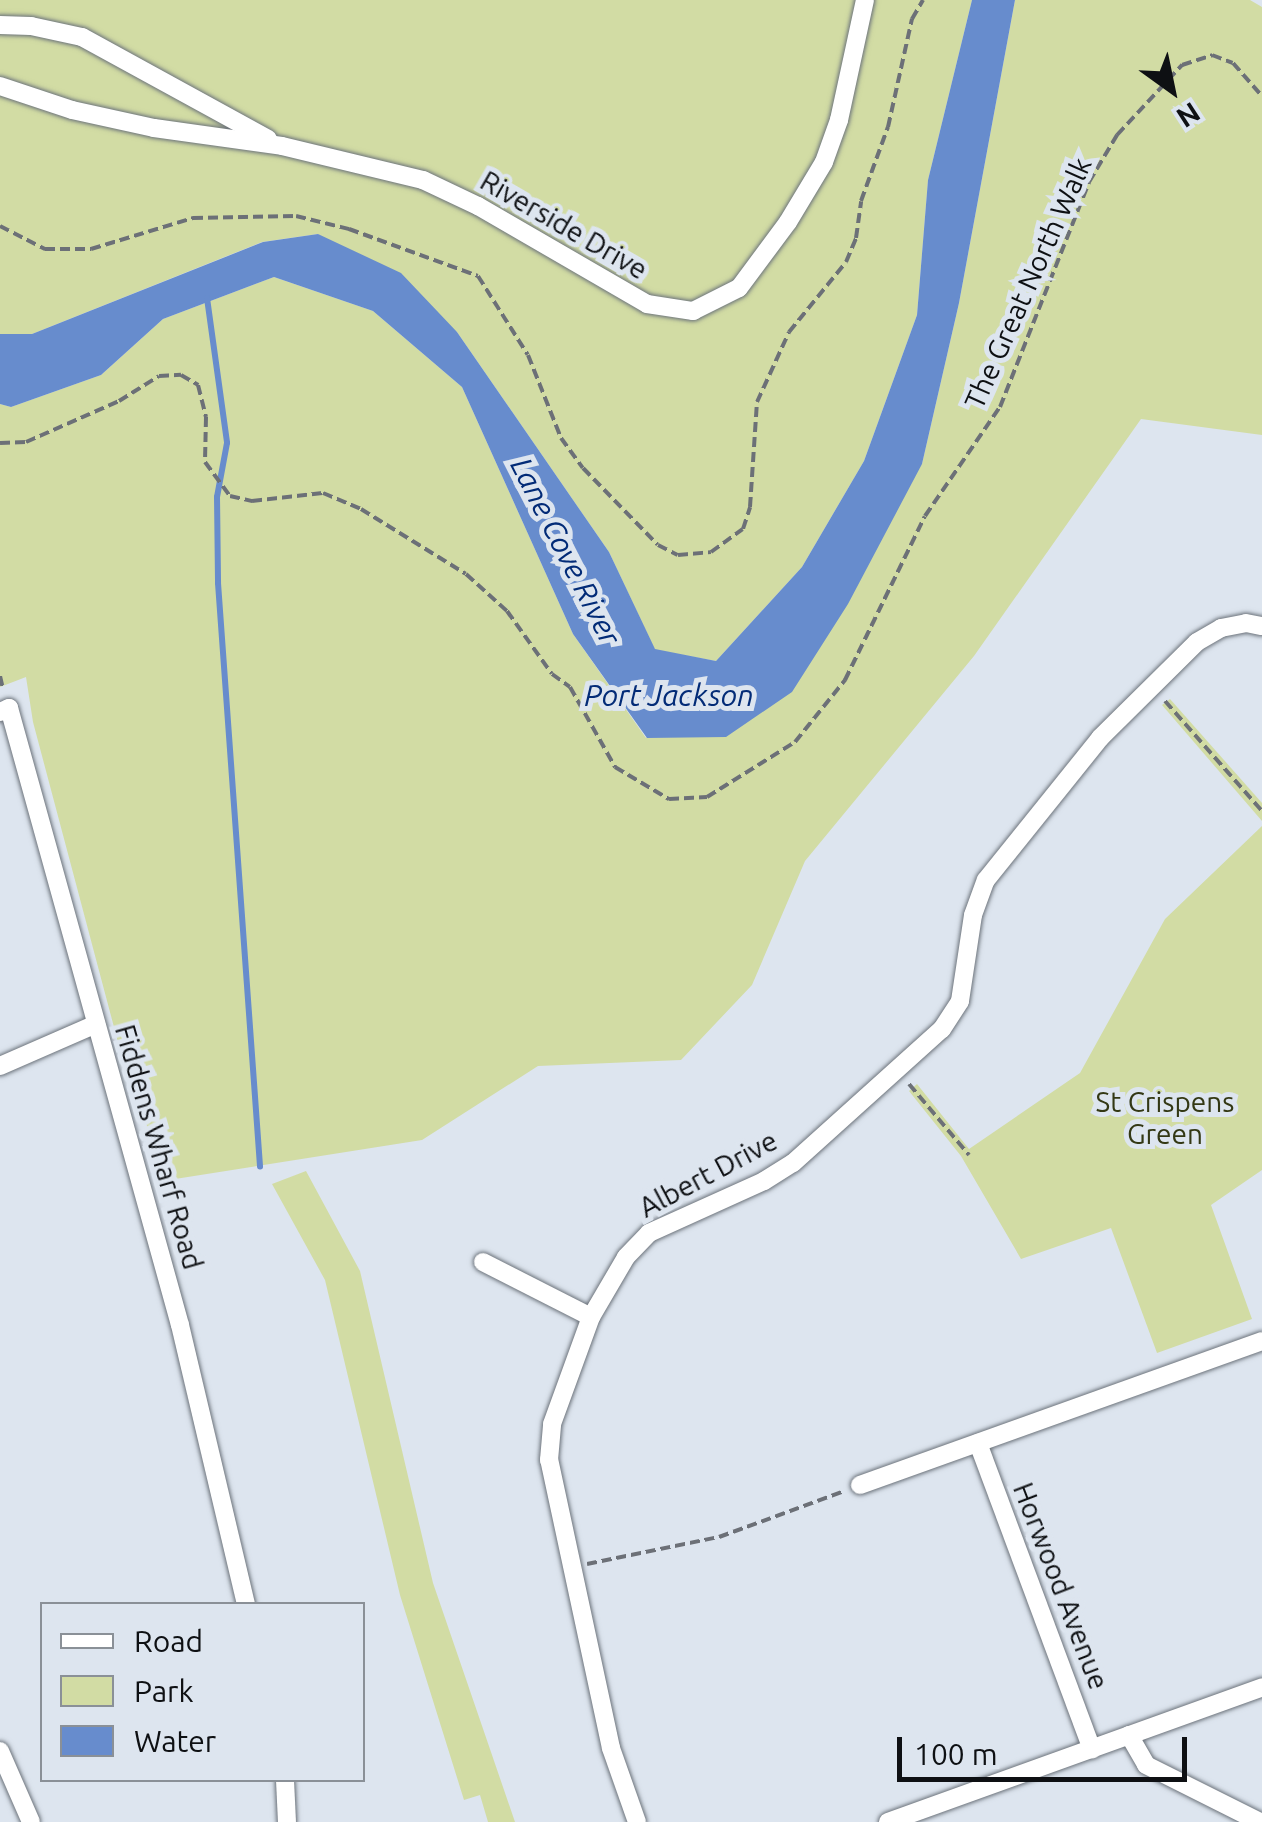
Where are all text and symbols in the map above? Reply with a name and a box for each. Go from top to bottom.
north arrow [1122,40,1222,140]
text: N [1171,97,1206,134]
street label: The Great North Walk [957,152,1099,414]
street label: Riverside Drive [475,164,653,286]
water label: Lane Cove River [503,451,629,651]
water label: Port Jackson [584,677,754,713]
street label: Fiddens Wharf Road [108,1021,210,1273]
park label: St Crispens Green [1096,1085,1234,1151]
street label: Albert Drive [633,1124,783,1224]
street label: Horwood Avenue [1006,1478,1116,1694]
legend [40,1602,365,1782]
text: Road [134,1624,203,1658]
text: Park [134,1674,194,1708]
scale bar [902,1717,1192,1779]
text: Water [134,1724,216,1758]
text: 100 m [914,1737,998,1771]

